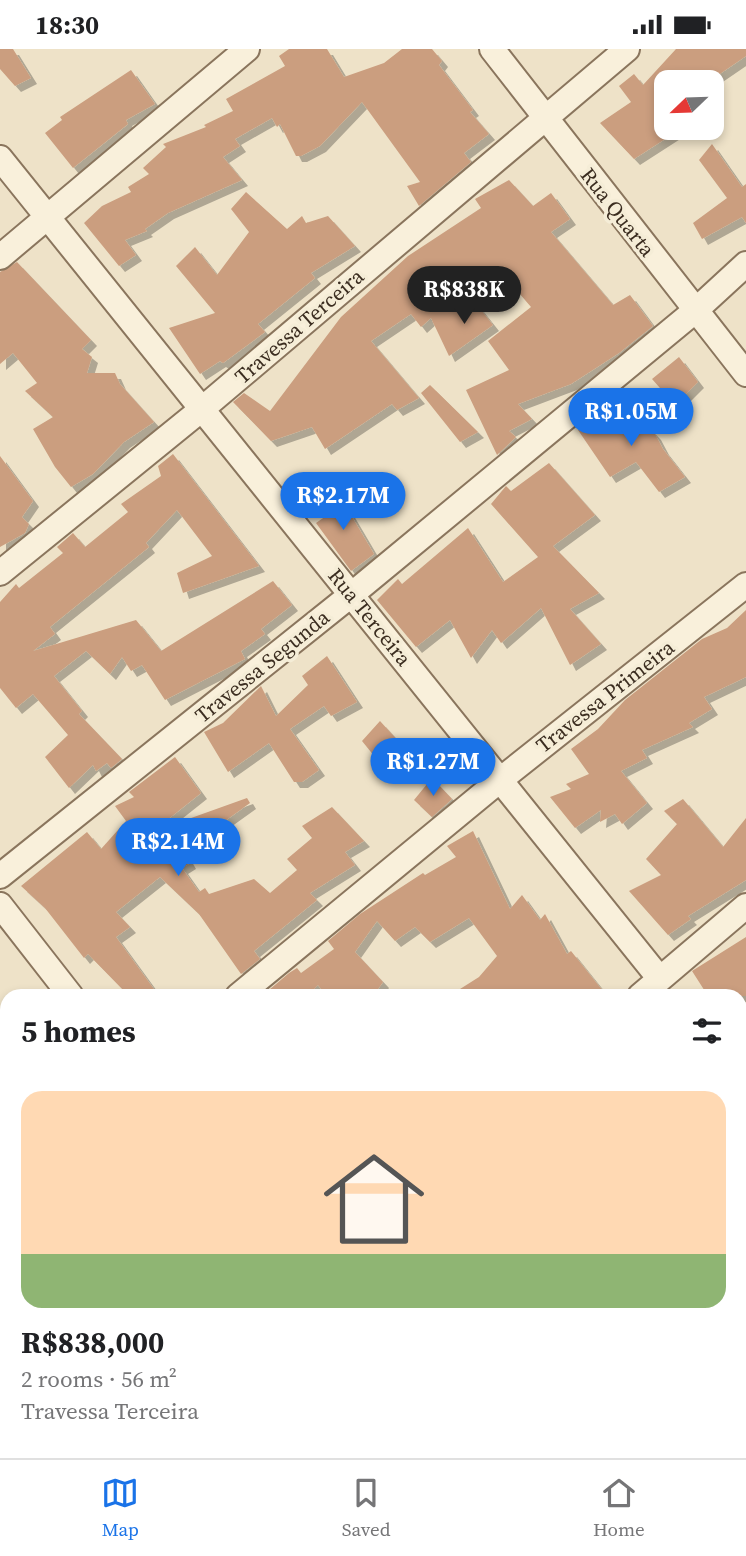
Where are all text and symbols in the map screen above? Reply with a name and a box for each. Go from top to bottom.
text: 18:30 [35,7,99,43]
north arrow [654,70,724,140]
map controls [654,70,724,140]
street label: Rua Quarta [574,161,662,263]
street label: Travessa Terceira [228,262,370,390]
pin: R$838K [407,267,521,326]
text: R$838K [423,273,505,305]
pin: R$1.05M [566,389,696,448]
text: R$1.05M [584,395,678,427]
pin: R$2.17M [278,473,408,532]
text: R$2.17M [296,479,390,511]
street label: Rua Terceira [322,562,419,672]
street label: Travessa Segunda [189,602,336,729]
street label: Travessa Primeira [530,633,680,759]
pin: R$1.27M [368,739,498,798]
text: R$1.27M [386,745,480,777]
pin: R$2.14M [113,819,243,878]
text: R$2.14M [131,825,225,857]
text: 5 homes [21,1011,136,1052]
icon: filters [688,1012,726,1050]
icon: home [311,1136,437,1262]
text: R$838,000 [21,1322,164,1363]
text: 2 rooms · 56 m² [21,1363,177,1395]
text: Travessa Terceira [21,1395,199,1427]
tab: Map [101,1474,139,1542]
tab: Saved [342,1474,390,1542]
tab: Home [593,1474,645,1542]

